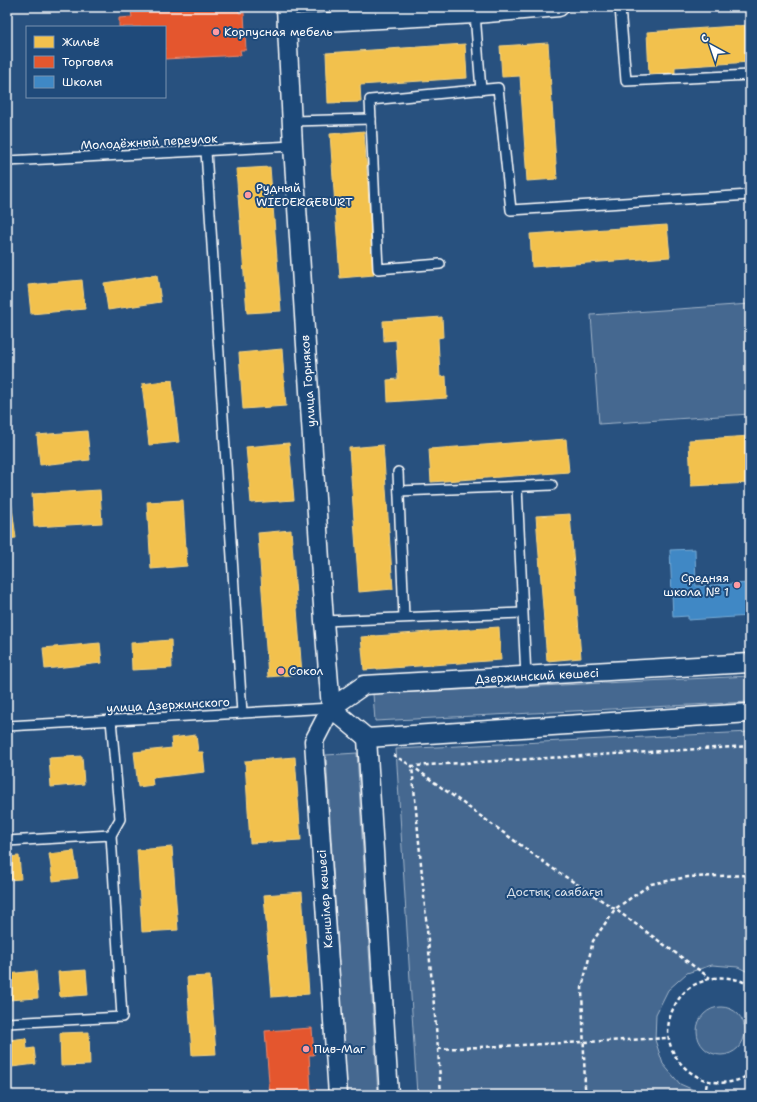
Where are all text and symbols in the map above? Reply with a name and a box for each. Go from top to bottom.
place label: Корпусная мебель [224,24,333,40]
legend [26,26,166,98]
north arrow [691,26,731,66]
marker: Корпусная мебель [211,27,221,37]
text: С [697,31,712,47]
text: Жильё [62,34,100,50]
text: Торговля [62,54,114,70]
text: Школы [62,74,102,90]
street label: Молодёжный переулок [80,130,219,154]
place label: Рудный WIEDERGEBURT [256,180,353,210]
marker: Рудный WIEDERGEBURT [243,190,253,200]
street label: улица Горняков [297,334,319,428]
place label: Средняя школа № 1 [663,570,729,600]
marker: Средняя школа № 1 [732,580,742,590]
place label: Сокол [289,663,324,679]
street label: Дзержинский көшесі [475,665,599,687]
marker: Сокол [276,666,286,676]
street label: улица Дзержинского [106,694,230,716]
street label: Кеншілер көшесі [314,849,336,949]
park label: Достық саябағы [507,884,603,900]
place label: Пив-Маг [314,1041,366,1057]
marker: Пив-Маг [301,1044,311,1054]

